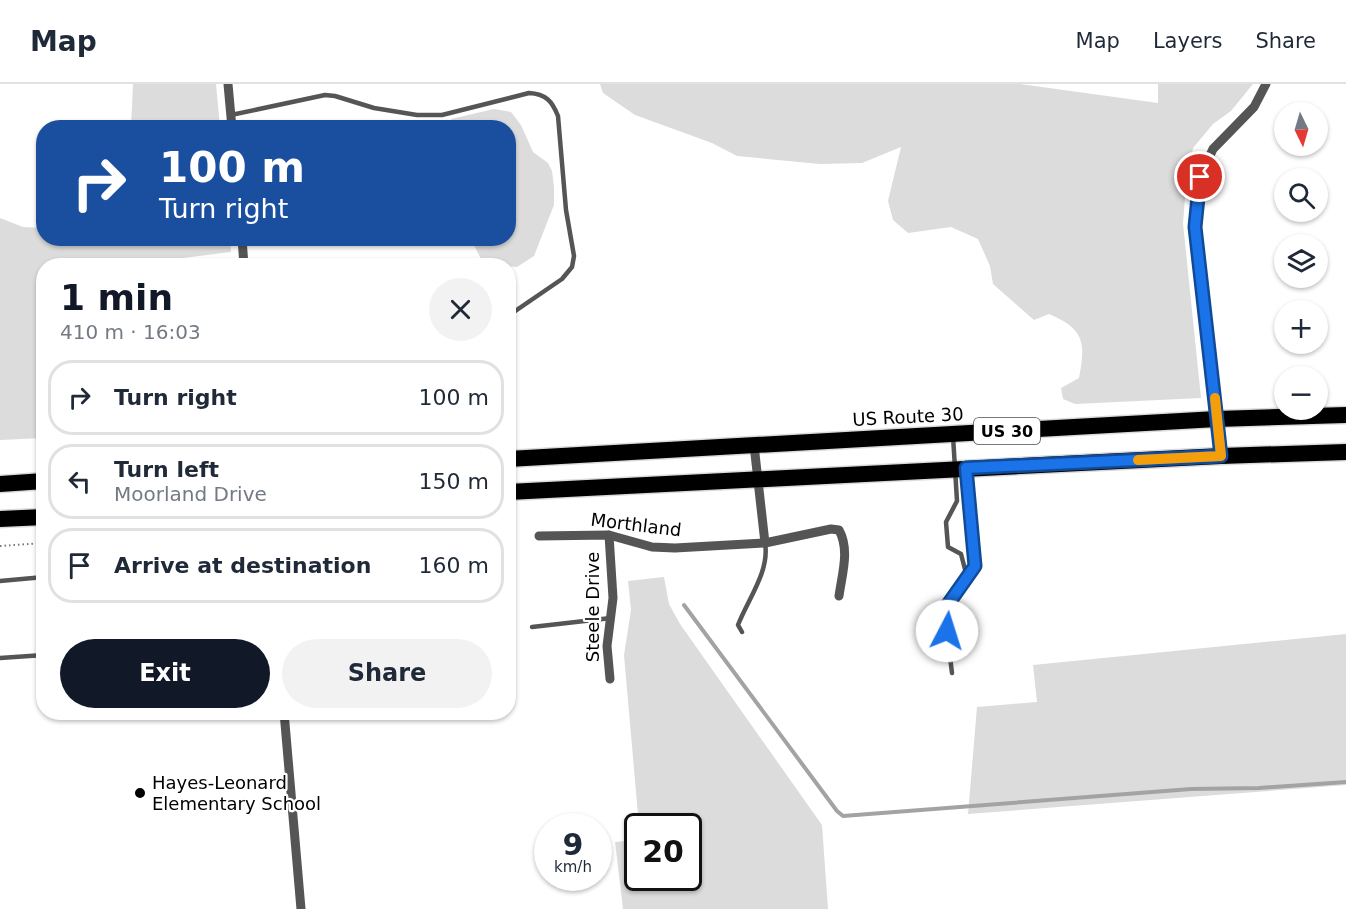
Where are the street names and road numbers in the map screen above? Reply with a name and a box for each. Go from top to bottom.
street label: US Route 30 [852,403,964,430]
road number: US 30 [974,418,1040,444]
street label: Morthland [589,509,683,540]
street label: Steele Drive [582,552,603,662]

